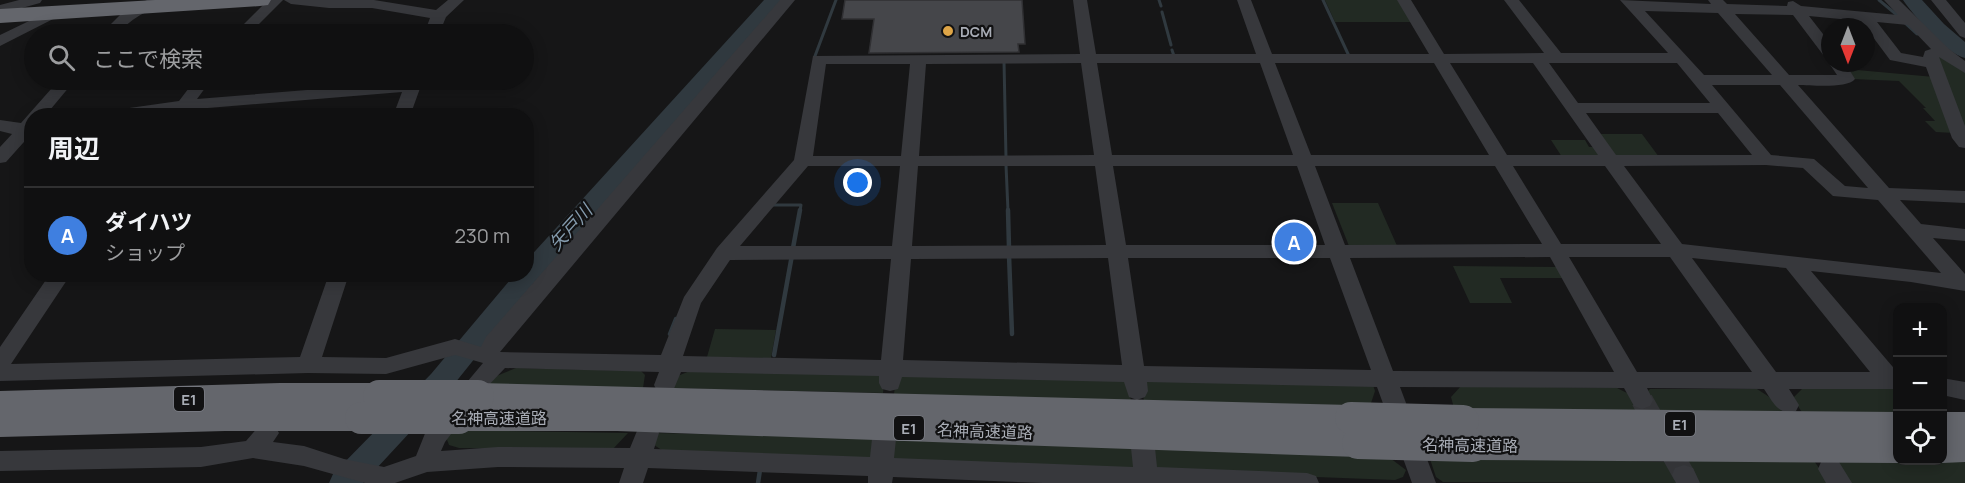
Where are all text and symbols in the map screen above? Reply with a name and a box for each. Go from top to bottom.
north arrow [1821,18,1875,72]
place label: DCM [960,22,992,41]
search box [24,24,534,90]
marker: DCM [941,24,955,38]
icon: search [45,41,78,74]
text: ここで検索 [93,44,203,74]
text: 周辺 [48,130,100,166]
your location [843,168,872,197]
water label: 矢戸川 [543,197,598,255]
text: ダイハツ [105,207,193,237]
pin: A [1274,220,1314,264]
text: A [61,222,74,249]
text: 230 m [454,222,510,249]
text: ショップ [105,239,185,266]
map controls [1893,303,1947,465]
button: + [1893,303,1947,357]
button: − [1893,357,1947,411]
road number: E1 [174,387,204,411]
street label: 名神高速道路 [451,407,547,429]
button: locate [1893,411,1947,465]
road number: E1 [1665,412,1695,436]
road number: E1 [894,416,924,440]
street label: 名神高速道路 [937,418,1033,444]
street label: 名神高速道路 [1422,433,1518,457]

